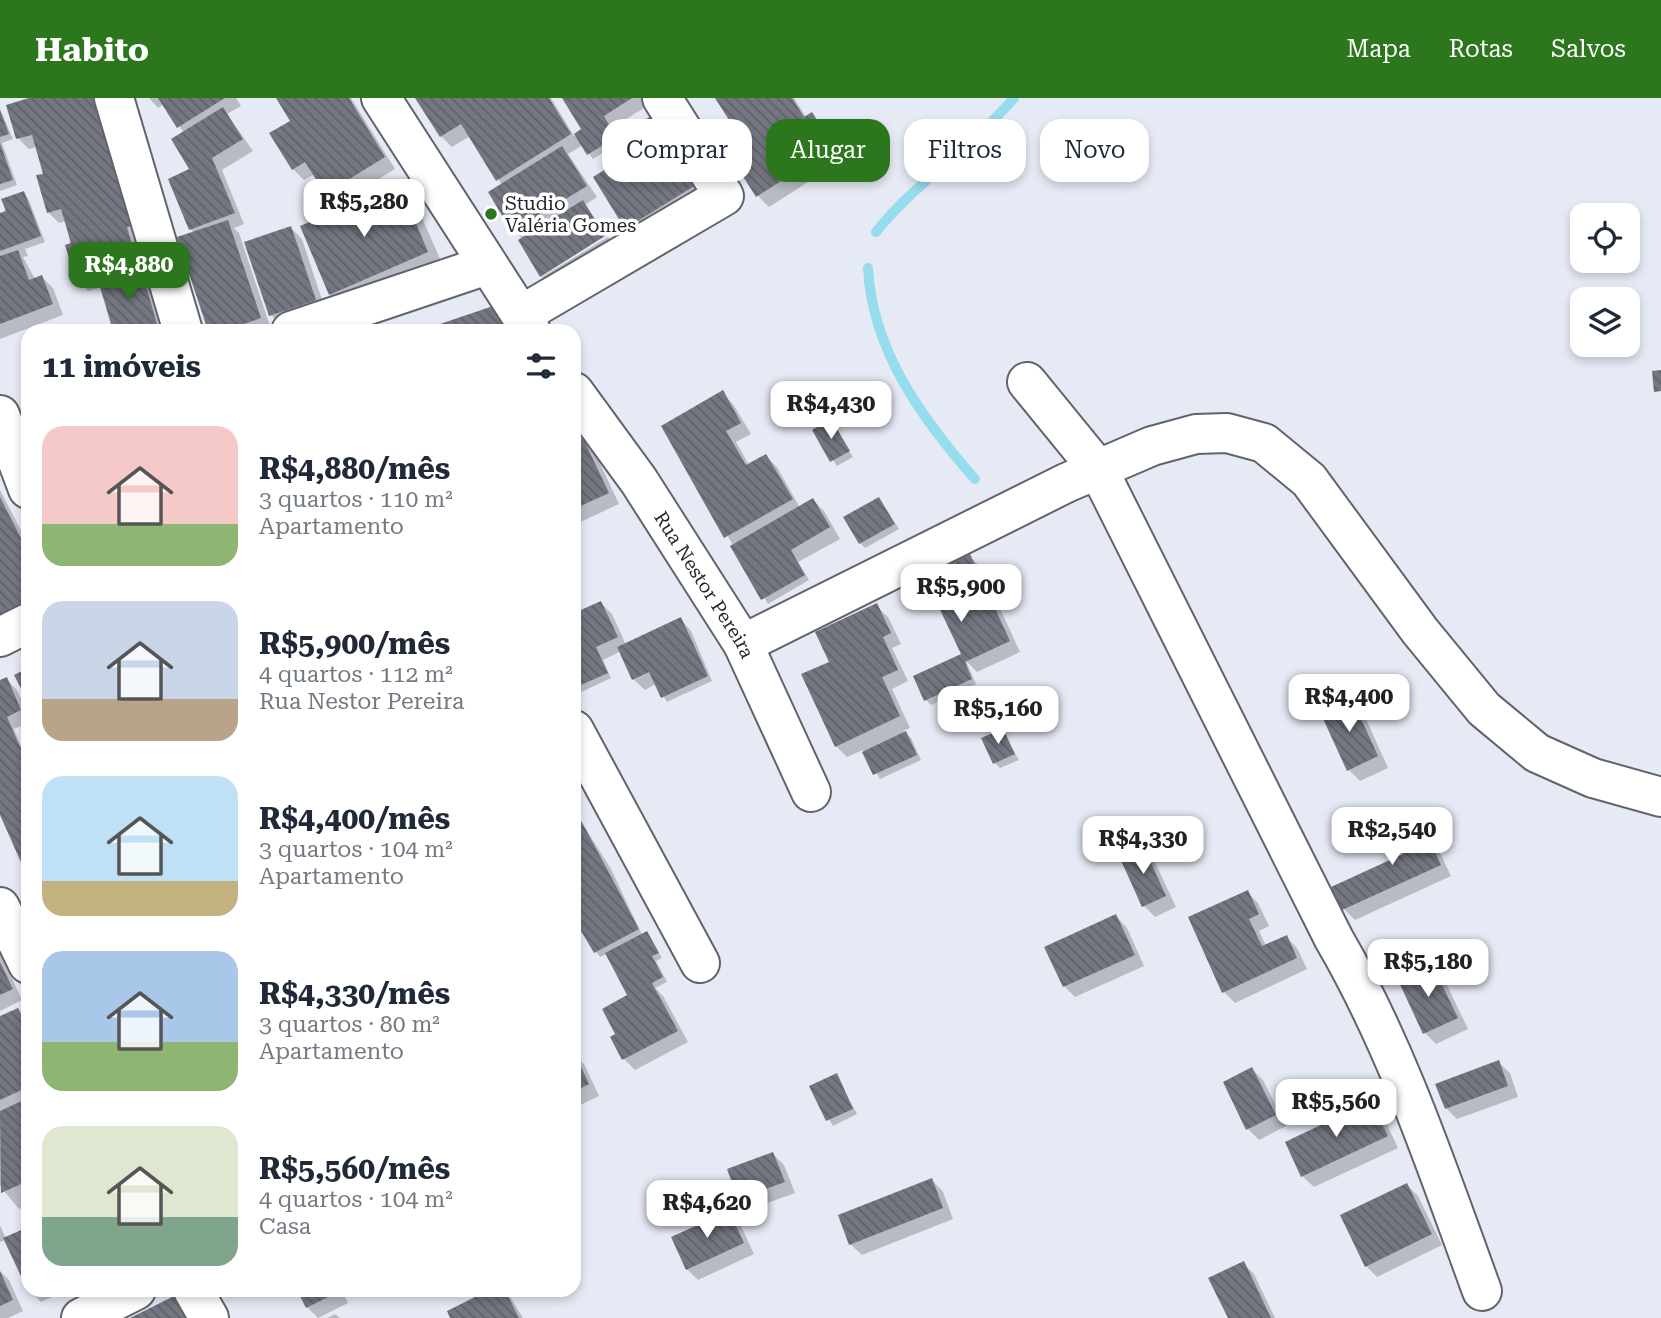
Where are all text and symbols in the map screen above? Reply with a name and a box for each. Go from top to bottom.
text: Habito [35,30,149,69]
text: Mapa [1347,35,1411,63]
text: Rotas [1449,35,1513,63]
text: Salvos [1551,35,1626,63]
chip: Comprar [602,119,752,182]
chip: Alugar [766,119,890,182]
chip: Filtros [904,119,1026,182]
chip: Novo [1040,119,1149,182]
pin: R$5,280 [299,180,429,239]
text: R$5,280 [320,188,408,215]
place label: Studio Valéria Gomes [505,192,636,237]
map controls [1570,203,1640,357]
button: locate [1570,203,1640,273]
marker: Studio Valéria Gomes [483,206,499,222]
pin: R$4,880 [64,242,194,302]
text: R$4,880 [85,251,173,278]
button: layers [1570,287,1640,357]
icon: filters [522,347,560,385]
text: 11 imóveis [42,349,201,384]
pin: R$4,430 [766,382,896,441]
text: R$4,430 [787,390,875,417]
text: R$4,880/mês [259,451,450,486]
icon: home [98,454,182,538]
text: 3 quartos · 110 m² [259,486,453,513]
street label: Rua Nestor Pereira [650,507,760,662]
text: Apartamento [259,513,404,540]
pin: R$5,900 [896,564,1026,624]
text: R$5,900 [917,573,1005,600]
text: R$5,900/mês [259,626,450,661]
icon: home [98,629,182,713]
text: 4 quartos · 112 m² [259,661,453,688]
pin: R$4,400 [1284,674,1414,734]
text: R$4,400 [1305,683,1393,710]
pin: R$5,160 [933,686,1063,746]
text: Rua Nestor Pereira [259,688,464,715]
text: R$5,160 [954,695,1042,722]
text: R$4,400/mês [259,801,450,836]
icon: home [98,804,182,888]
pin: R$2,540 [1327,808,1457,867]
pin: R$4,330 [1078,816,1208,876]
text: R$2,540 [1348,816,1436,843]
text: R$4,330 [1099,825,1187,852]
text: 3 quartos · 104 m² [259,836,453,863]
text: Apartamento [259,863,404,890]
pin: R$5,180 [1363,940,1493,999]
text: R$5,180 [1384,948,1472,975]
text: R$4,330/mês [259,976,450,1011]
icon: home [98,979,182,1063]
text: 3 quartos · 80 m² [259,1011,440,1038]
text: Apartamento [259,1038,404,1065]
pin: R$5,560 [1271,1080,1401,1139]
text: R$5,560 [1292,1088,1380,1115]
text: R$5,560/mês [259,1151,450,1186]
icon: home [98,1154,182,1238]
pin: R$4,620 [642,1180,772,1240]
text: 4 quartos · 104 m² [259,1186,453,1213]
text: R$4,620 [663,1189,751,1216]
text: Casa [259,1213,311,1240]

